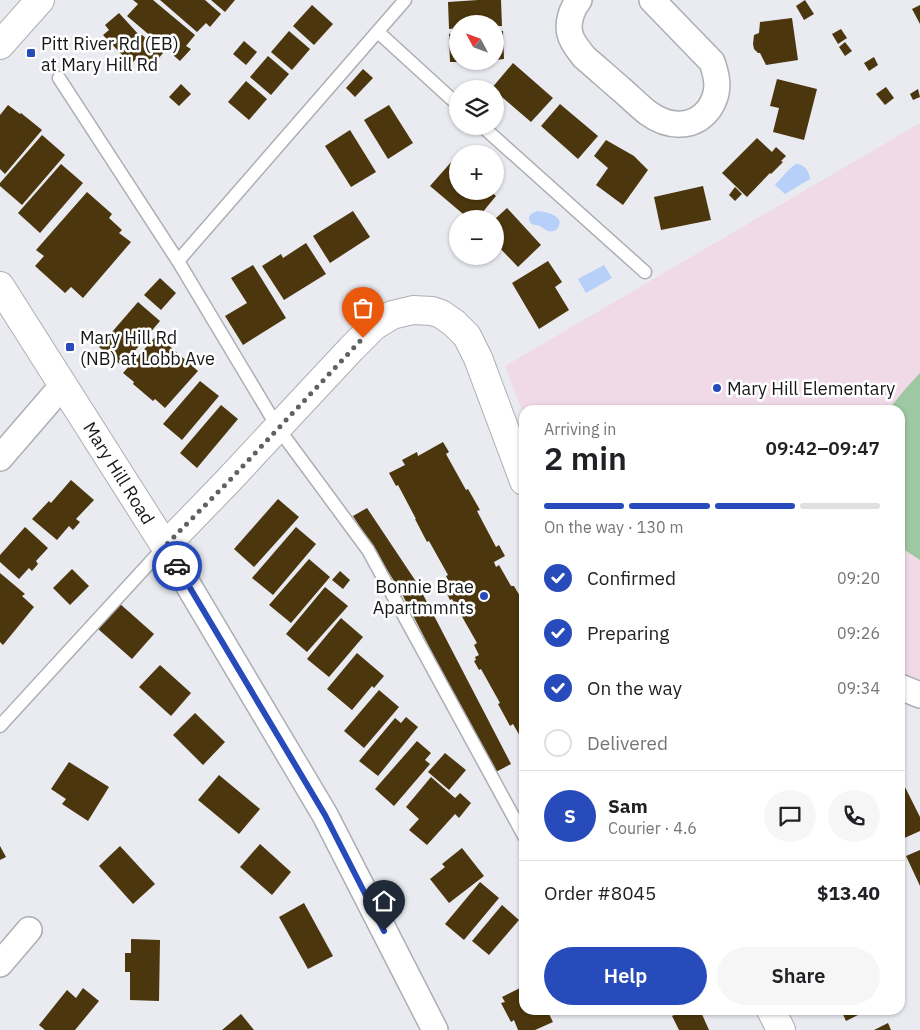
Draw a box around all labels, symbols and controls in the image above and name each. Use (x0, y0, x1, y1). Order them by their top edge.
north arrow (449, 15, 504, 70)
map controls (449, 15, 504, 265)
place label: Pitt River Rd (EB) at Mary Hill Rd (41, 32, 179, 76)
marker: Pitt River Rd (EB) at Mary Hill Rd (25, 47, 37, 59)
button: layers (449, 80, 504, 135)
button: + (449, 145, 504, 200)
button: − (449, 210, 504, 265)
pin (342, 287, 384, 338)
icon: bag (349, 294, 377, 322)
place label: Mary Hill Rd (NB) at Lobb Ave (80, 326, 215, 370)
marker: Mary Hill Rd (NB) at Lobb Ave (64, 341, 76, 353)
place label: Mary Hill Elementary (727, 377, 895, 400)
marker: Mary Hill Elementary (711, 382, 723, 394)
street label: Mary Hill Road (78, 417, 160, 529)
text: Arriving in (544, 419, 616, 439)
text: 09:42–09:47 (766, 436, 880, 460)
text: 2 min (544, 437, 627, 479)
text: On the way · 130 m (544, 517, 683, 537)
courier (152, 541, 202, 591)
icon: car (163, 552, 191, 580)
icon: check (544, 564, 572, 592)
text: Confirmed (587, 566, 676, 590)
text: 09:20 (837, 568, 880, 588)
place label: Bonnie Brae Apartmmnts (373, 575, 474, 619)
marker: Bonnie Brae Apartmmnts (478, 590, 490, 602)
icon: check (544, 619, 572, 647)
text: Preparing (587, 621, 669, 645)
text: 09:26 (837, 623, 880, 643)
icon: check (544, 674, 572, 702)
text: On the way (587, 676, 682, 700)
text: 09:34 (837, 678, 880, 698)
text: Delivered (587, 731, 668, 755)
button: chat (764, 790, 816, 842)
button: phone (828, 790, 880, 842)
text: Sam (608, 794, 648, 818)
text: S (564, 804, 576, 828)
text: Courier · 4.6 (608, 818, 697, 838)
pin (363, 880, 405, 931)
text: Order #8045 (544, 881, 656, 905)
text: $13.40 (817, 881, 880, 905)
icon: home (370, 887, 398, 915)
button: Help (544, 947, 707, 1005)
button: Share (717, 947, 880, 1005)

